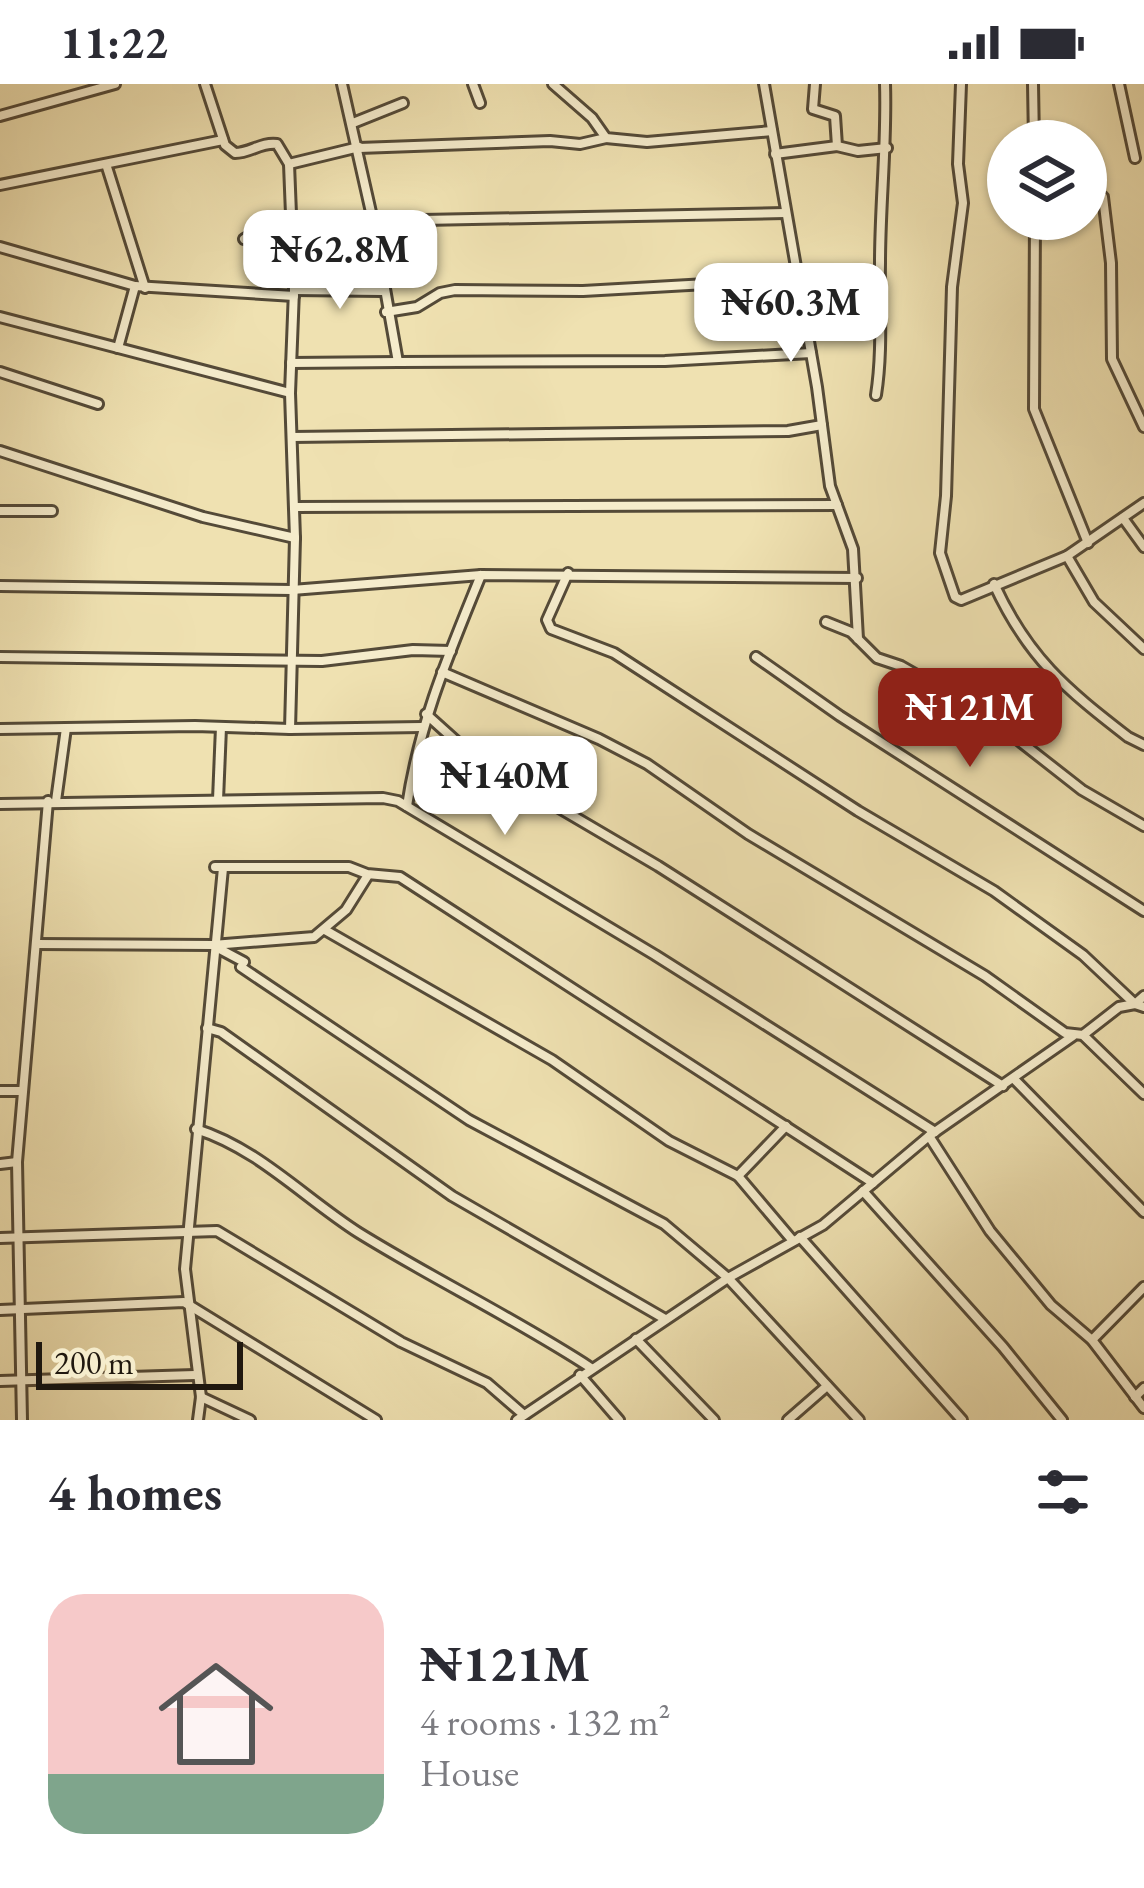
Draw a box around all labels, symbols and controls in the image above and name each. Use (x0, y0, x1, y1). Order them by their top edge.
text: 11:22 (60, 13, 168, 71)
map controls (987, 120, 1107, 240)
button: layers (987, 120, 1107, 240)
pin: ₦62.8M (242, 210, 438, 312)
text: ₦62.8M (270, 223, 410, 274)
pin: ₦60.3M (693, 263, 889, 365)
text: ₦60.3M (721, 276, 861, 327)
pin: ₦121M (886, 668, 1054, 770)
text: ₦121M (905, 681, 1035, 732)
pin: ₦140M (421, 736, 589, 838)
text: ₦140M (440, 749, 570, 800)
scale bar (36, 1336, 243, 1389)
text: 200 m (54, 1341, 134, 1384)
text: 4 homes (48, 1459, 222, 1525)
icon: filters (1030, 1459, 1096, 1525)
text: ₦121M (420, 1630, 590, 1696)
icon: home (144, 1642, 288, 1786)
text: 4 rooms · 132 m² (420, 1696, 671, 1747)
text: House (420, 1747, 519, 1798)

